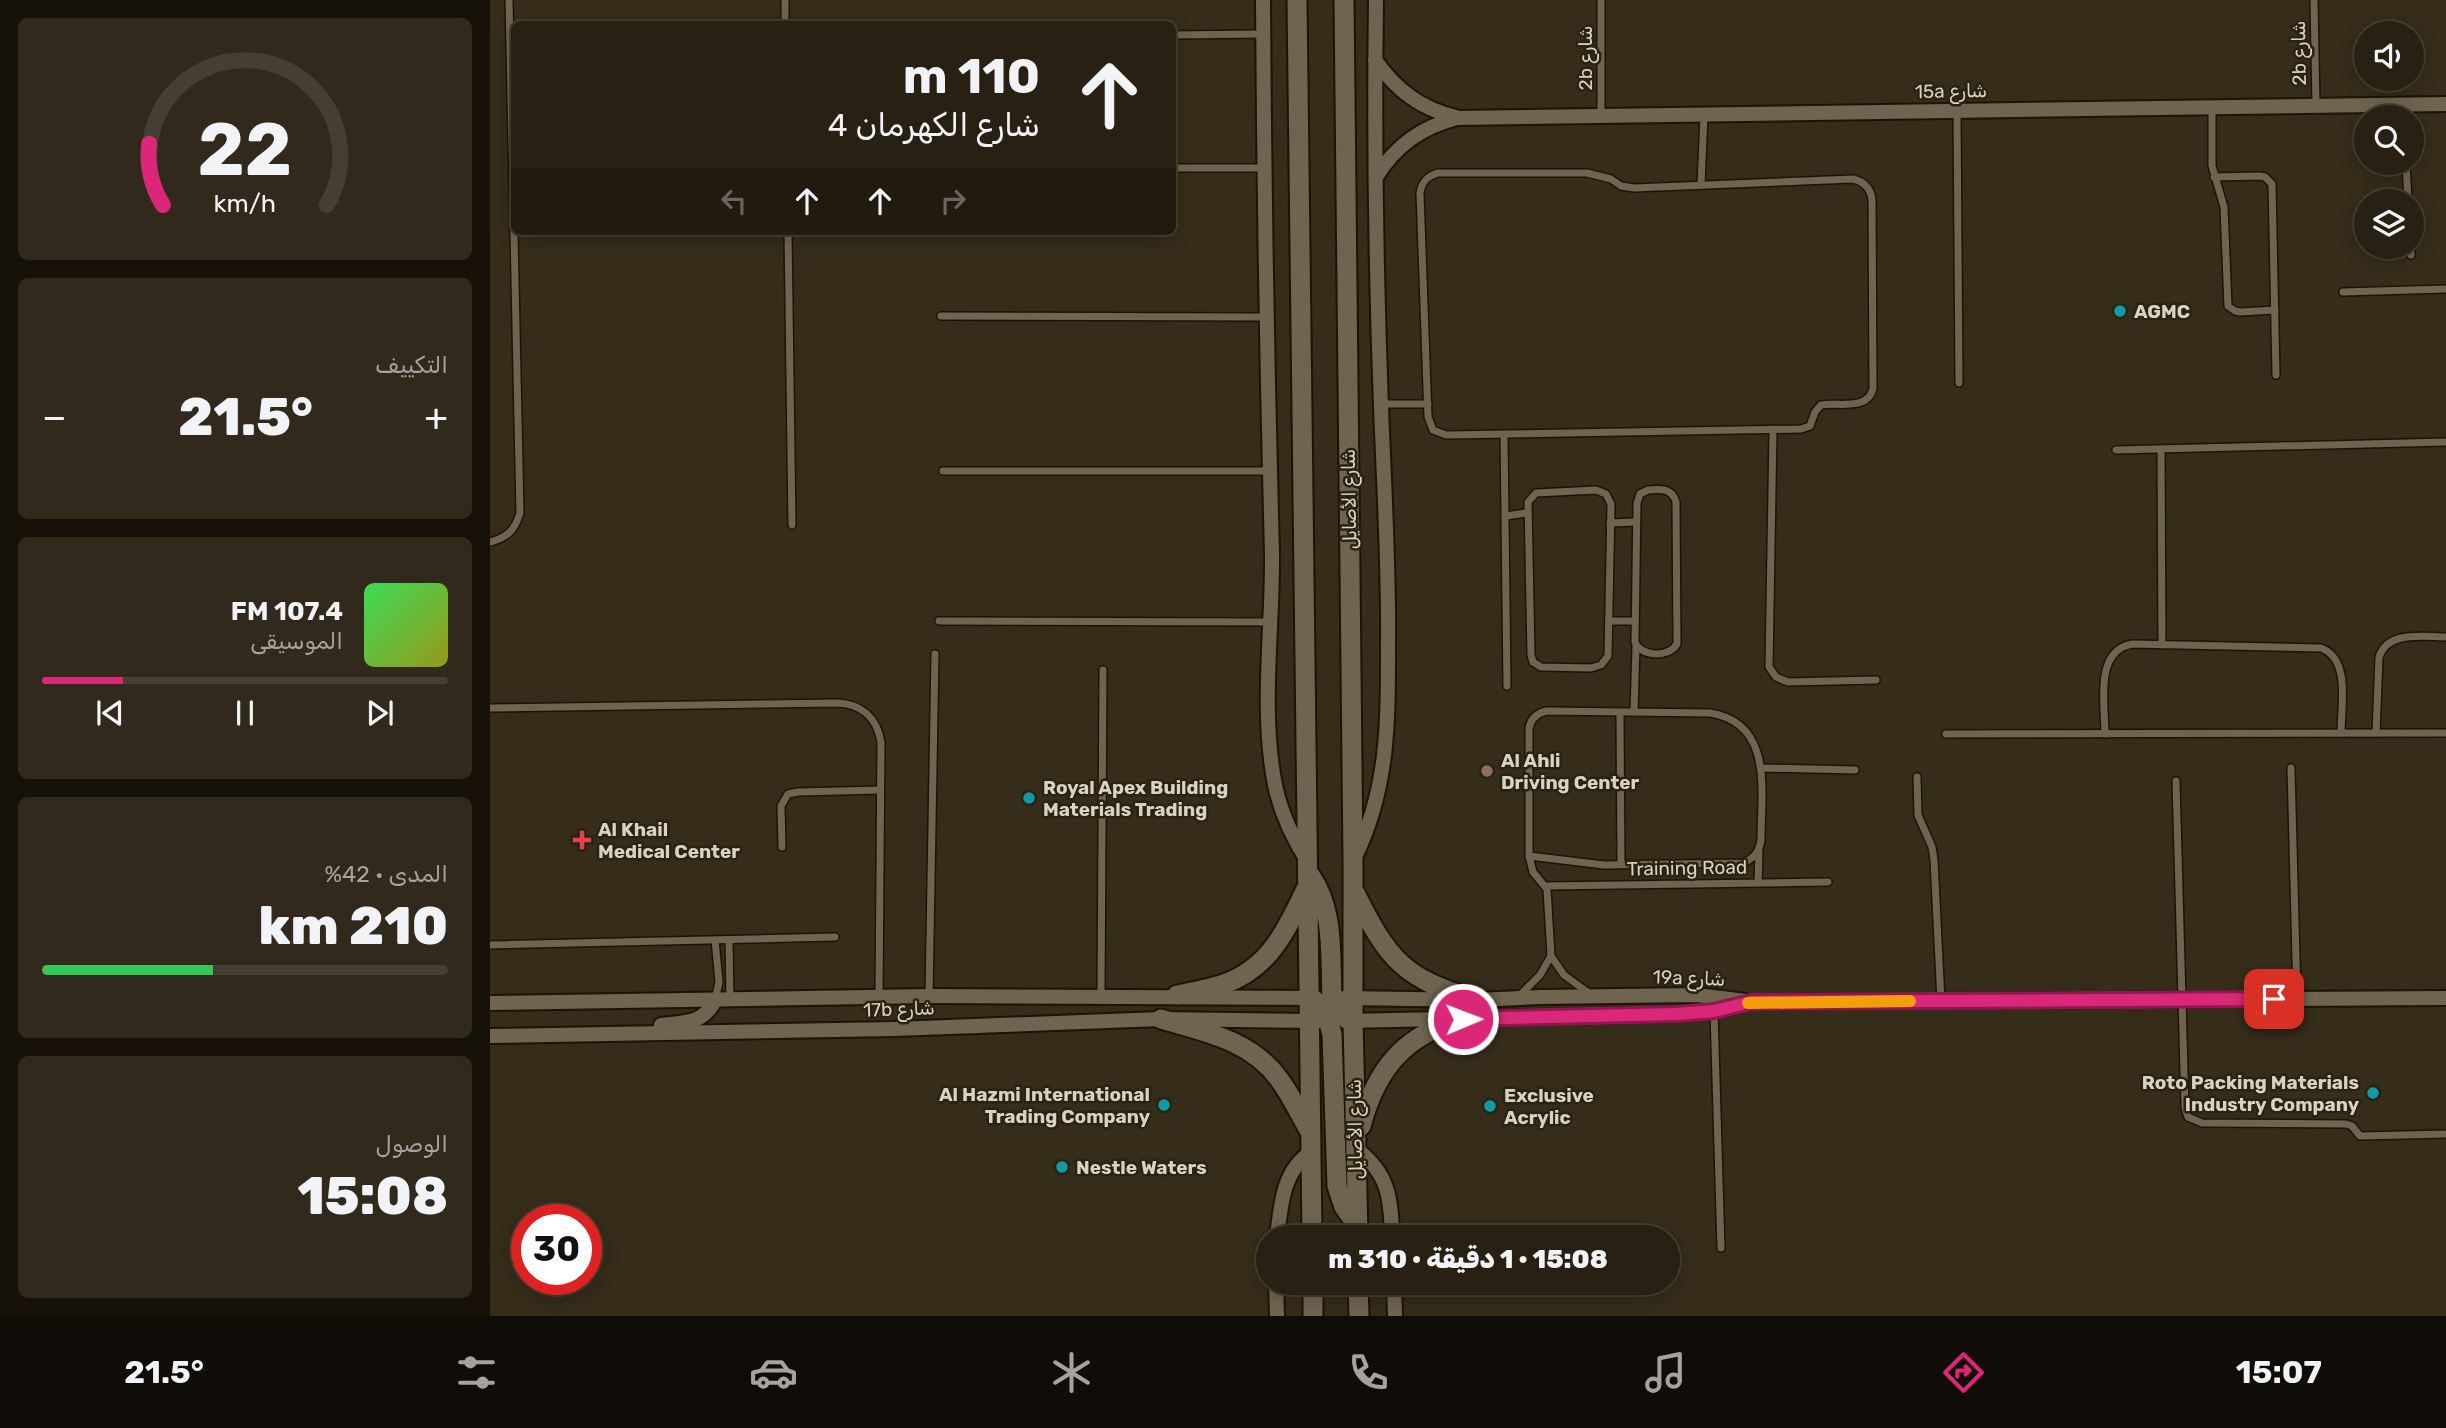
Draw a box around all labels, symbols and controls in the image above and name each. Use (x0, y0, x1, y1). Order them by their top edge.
street label: 2b شارع (2287, 20, 2313, 86)
map controls (2354, 21, 2424, 259)
button: sound (2354, 21, 2424, 91)
street label: 2b شارع (1574, 26, 1599, 91)
text: 110 m (903, 47, 1040, 105)
icon: ahead (1064, 49, 1155, 140)
street label: 15a شارع (1915, 79, 1987, 105)
button: search (2354, 105, 2424, 175)
text: شارع الكهرمان 4 (828, 106, 1040, 144)
text: 22 (198, 107, 292, 193)
icon: left (715, 182, 753, 220)
icon: ahead (788, 182, 826, 220)
icon: ahead (861, 182, 899, 220)
icon: right (934, 182, 972, 220)
text: km/h (214, 189, 276, 218)
button: layers (2354, 189, 2424, 259)
place label: AGMC (2134, 300, 2190, 323)
marker: AGMC (2112, 303, 2128, 319)
text: التكييف (375, 351, 448, 379)
text: 21.5° (178, 386, 313, 448)
text: − (42, 394, 67, 440)
text: + (424, 394, 448, 440)
street label: شارع الأصايل (1337, 449, 1363, 549)
text: 107.4 FM (231, 596, 343, 627)
text: الموسيقى (250, 627, 343, 655)
icon: previous (91, 694, 129, 732)
icon: pause (226, 694, 264, 732)
icon: next (361, 694, 399, 732)
place label: Al Ahli Driving Center (1501, 749, 1640, 794)
marker: Al Ahli Driving Center (1479, 763, 1495, 779)
place label: Royal Apex Building Materials Trading (1043, 776, 1228, 821)
marker: Royal Apex Building Materials Trading (1021, 790, 1037, 806)
place label: Al Khail Medical Center (598, 818, 740, 863)
marker: Al Khail Medical Center (572, 830, 592, 850)
street label: Training Road (1627, 855, 1747, 881)
text: المدى · 42% (324, 860, 448, 888)
text: 210 km (258, 895, 448, 957)
street label: 19a شارع (1652, 965, 1726, 993)
pin (2244, 969, 2304, 1029)
icon: arrive (2255, 980, 2293, 1018)
position arrow (1426, 982, 1500, 1056)
street label: 17b شارع (863, 996, 935, 1024)
place label: Roto Packing Materials Industry Company (2142, 1071, 2360, 1116)
street label: شارع الأصايل (1343, 1079, 1369, 1179)
place label: Al Hazmi International Trading Company (939, 1083, 1151, 1128)
place label: Exclusive Acrylic (1504, 1084, 1594, 1129)
marker: Roto Packing Materials Industry Company (2365, 1085, 2381, 1101)
marker: Al Hazmi International Trading Company (1156, 1097, 1172, 1113)
marker: Exclusive Acrylic (1482, 1098, 1498, 1114)
text: الوصول (376, 1130, 448, 1158)
place label: Nestle Waters (1076, 1156, 1207, 1179)
marker: Nestle Waters (1054, 1159, 1070, 1175)
text: 15:08 (297, 1165, 448, 1227)
speed limit sign: 30 (511, 1204, 602, 1295)
text: 15:08 · 1 دقيقة · 310 m (1328, 1244, 1608, 1275)
icon: filters (452, 1348, 501, 1397)
icon: car (749, 1348, 798, 1397)
icon: climate (1047, 1348, 1096, 1397)
icon: phone (1344, 1348, 1393, 1397)
icon: music (1641, 1348, 1690, 1397)
icon: directions (1939, 1348, 1988, 1397)
text: 21.5° (124, 1353, 204, 1391)
text: 15:07 (2236, 1353, 2322, 1391)

